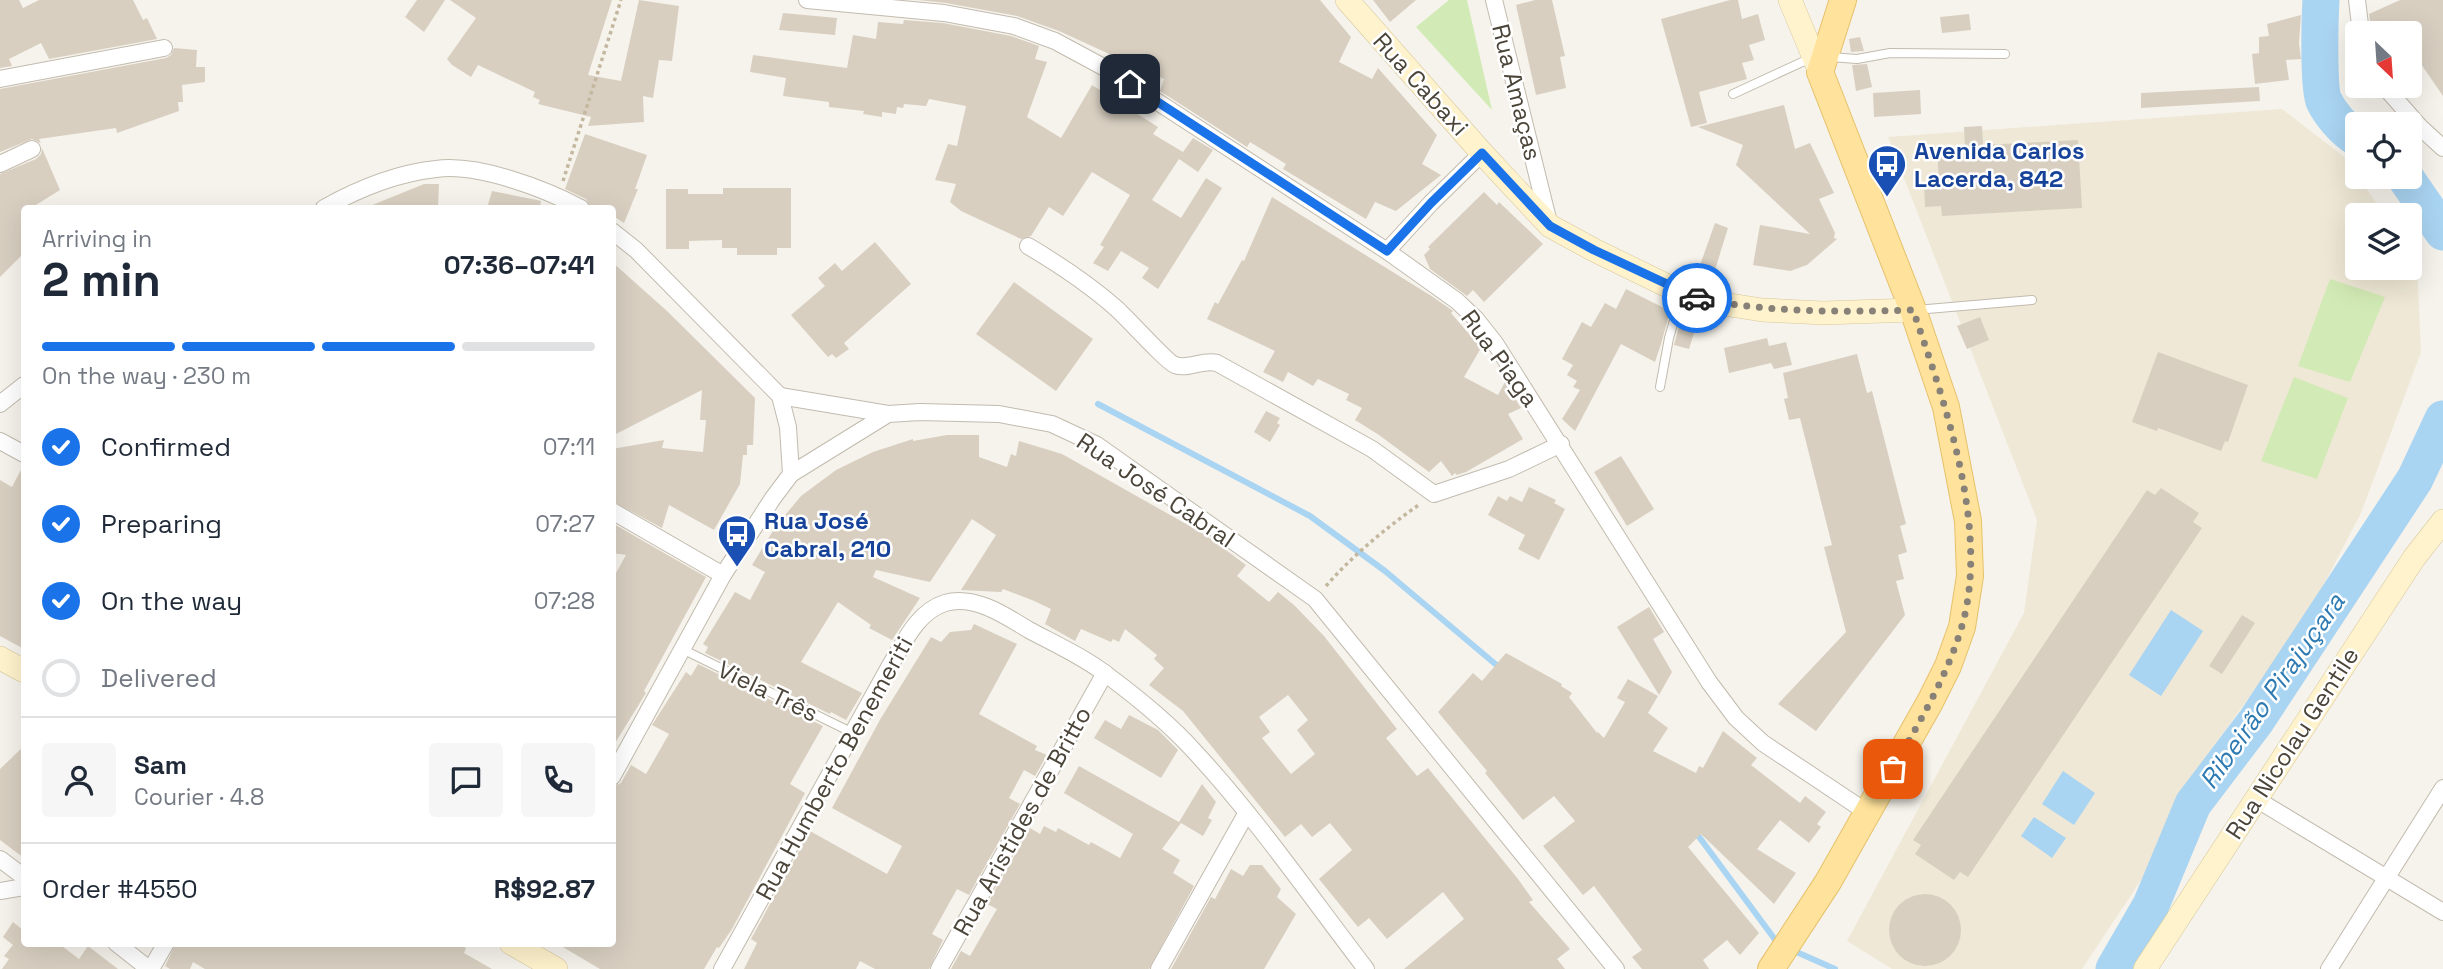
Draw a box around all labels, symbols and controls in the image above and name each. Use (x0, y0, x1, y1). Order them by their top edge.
street label: Rua Amaças (1485, 21, 1549, 163)
north arrow (2345, 21, 2422, 98)
map controls (2345, 21, 2422, 280)
street label: Rua Cabaxi (1367, 26, 1475, 142)
pin (1100, 54, 1160, 114)
icon: home (1111, 65, 1149, 103)
button: locate (2345, 112, 2422, 189)
place label: Avenida Carlos Lacerda, 842 (1914, 135, 2085, 194)
bus stop icon: Avenida Carlos Lacerda, 842 (1866, 143, 1908, 198)
button: layers (2345, 203, 2422, 280)
text: Arriving in (42, 224, 152, 254)
text: 07:36–07:41 (444, 248, 595, 282)
text: 2 min (42, 251, 161, 309)
courier (1662, 263, 1732, 333)
icon: car (1678, 279, 1716, 317)
street label: Rua Piaga (1454, 303, 1546, 413)
text: On the way · 230 m (42, 361, 251, 391)
street label: Rua José Cabral (1071, 426, 1241, 554)
icon: check (42, 428, 80, 466)
text: Confirmed (101, 430, 231, 464)
text: 07:11 (543, 432, 595, 462)
icon: check (42, 505, 80, 543)
place label: Rua José Cabral, 210 (764, 505, 891, 564)
text: Preparing (101, 507, 222, 541)
text: 07:27 (535, 509, 595, 539)
bus stop icon: Rua José Cabral, 210 (716, 513, 758, 568)
icon: check (42, 582, 80, 620)
text: On the way (101, 584, 242, 618)
text: 07:28 (534, 586, 595, 616)
water label: Ribeirão Pirajuçara (2192, 586, 2353, 796)
street label: Rua Humberto Benemeriti (748, 631, 920, 905)
street label: Rua Nicolau Gentile (2218, 641, 2366, 845)
street label: Viela Três (713, 653, 823, 729)
text: Delivered (101, 661, 217, 695)
street label: Rua Aristides de Britto (946, 701, 1098, 941)
pin (1863, 739, 1923, 799)
button: person (42, 743, 116, 817)
button: chat (429, 743, 503, 817)
button: phone (521, 743, 595, 817)
text: Sam (134, 748, 187, 782)
icon: bag (1874, 750, 1912, 788)
text: Courier · 4.8 (134, 782, 264, 812)
text: Order #4550 (42, 872, 198, 906)
text: R$92.87 (494, 872, 595, 906)

